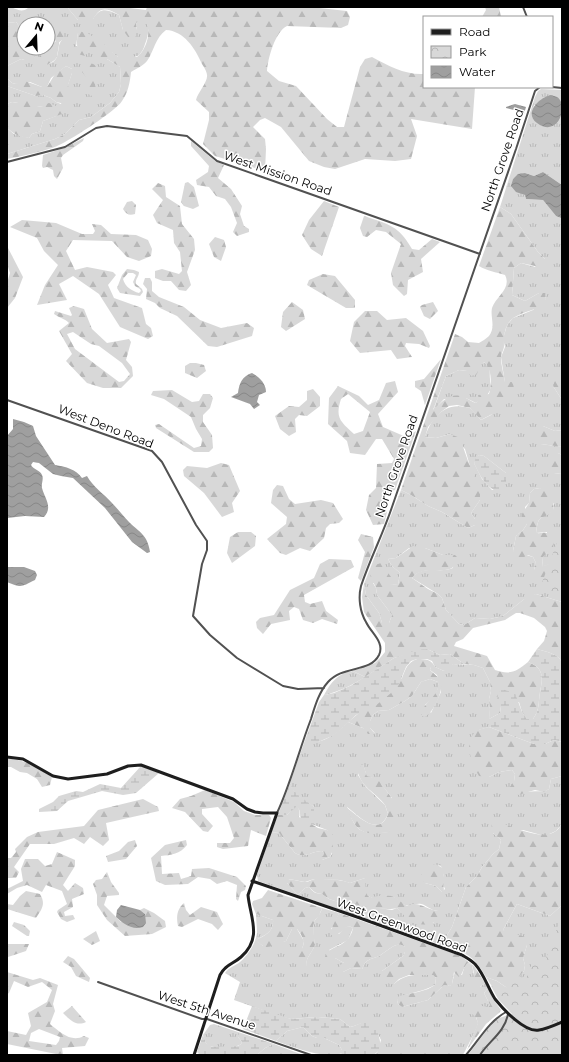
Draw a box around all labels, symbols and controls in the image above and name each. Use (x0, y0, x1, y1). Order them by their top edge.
north arrow (16, 16, 56, 56)
legend (423, 16, 553, 88)
text: N (33, 18, 46, 35)
text: Road (459, 24, 490, 39)
text: Park (459, 44, 487, 59)
text: Water (459, 64, 496, 79)
street label: North Grove Road (477, 107, 527, 213)
street label: West Mission Road (222, 147, 334, 199)
street label: West Deno Road (56, 401, 156, 451)
street label: North Grove Road (371, 413, 421, 519)
street label: West Greenwood Road (334, 894, 470, 956)
street label: West 5th Avenue (156, 987, 258, 1033)

